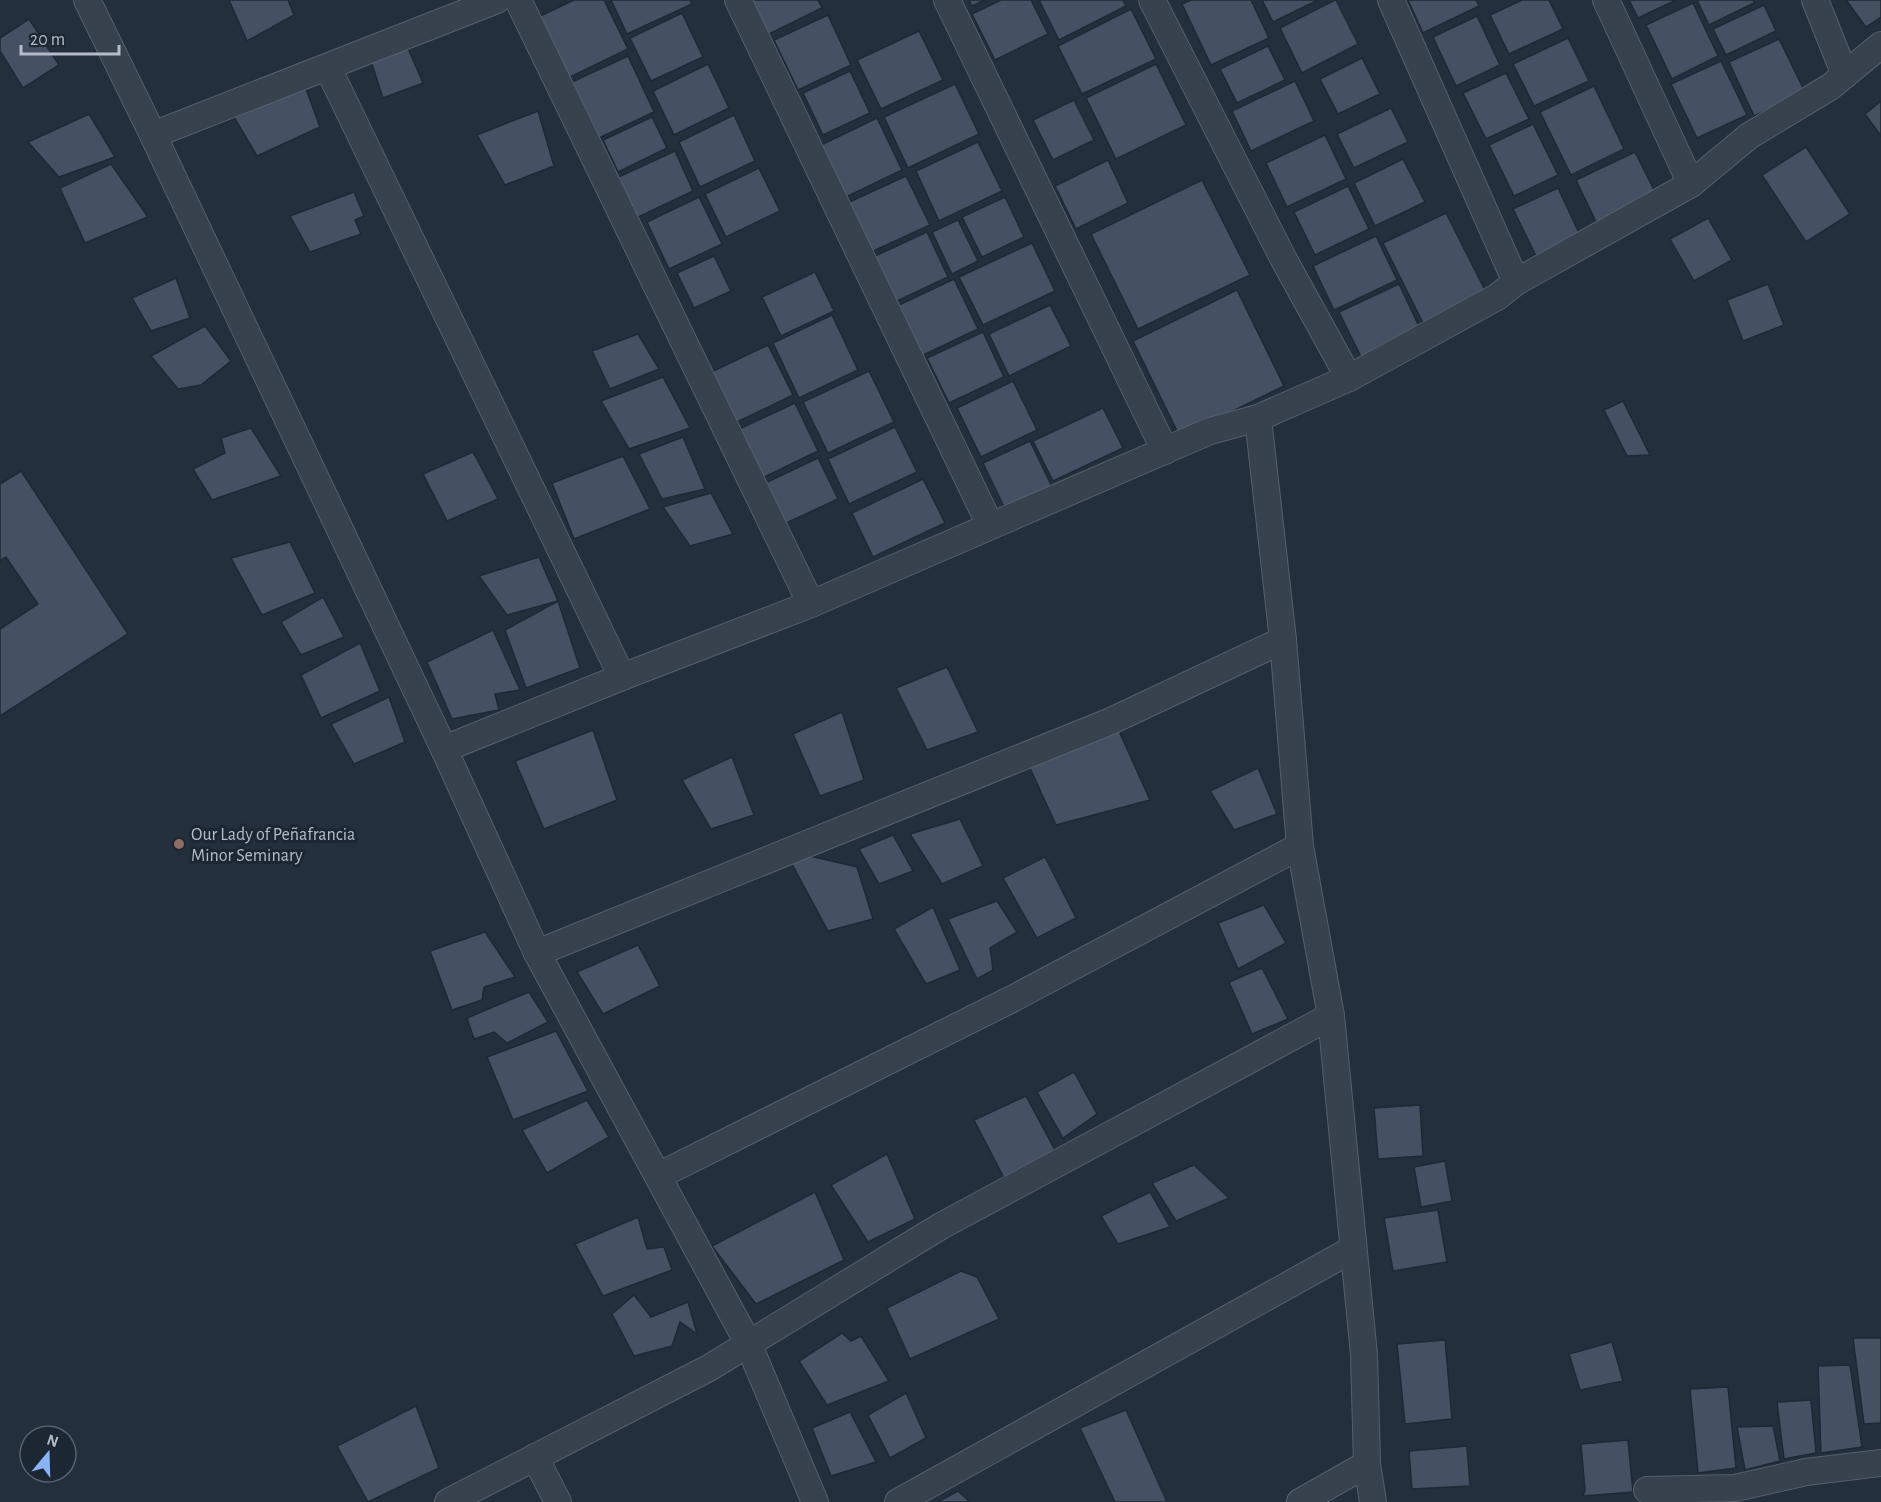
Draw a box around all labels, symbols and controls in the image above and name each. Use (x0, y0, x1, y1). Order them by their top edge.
scale bar (21, 18, 118, 56)
text: 20 m (30, 31, 65, 49)
place label: Our Lady of Peñafrancia Minor Seminary (191, 826, 355, 865)
marker: Our Lady of Peñafrancia Minor Seminary (172, 837, 186, 851)
north arrow (18, 1424, 78, 1484)
text: N (45, 1431, 60, 1450)

